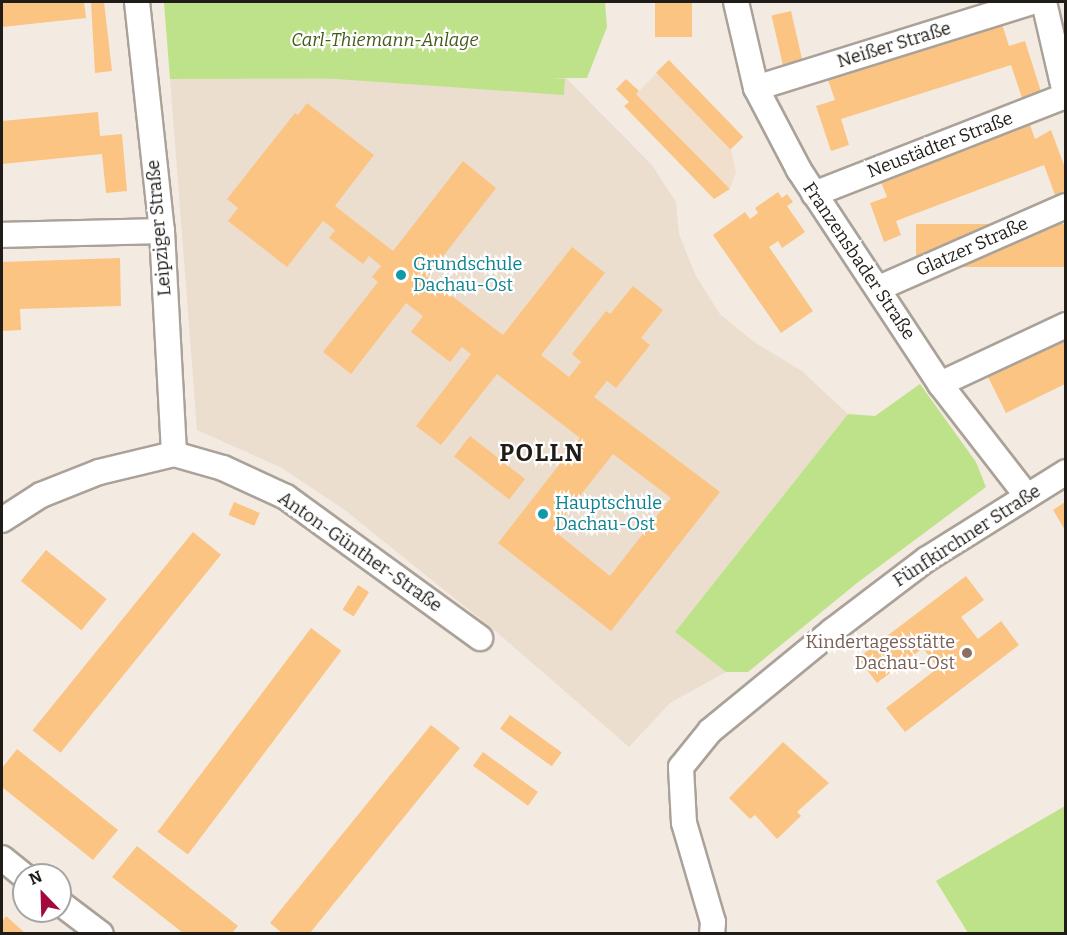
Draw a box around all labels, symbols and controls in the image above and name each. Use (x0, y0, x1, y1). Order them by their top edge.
street label: Neißer Straße (835, 17, 953, 73)
park label: Carl-Thiemann-Anlage (291, 29, 479, 51)
street label: Neustädter Straße (864, 107, 1016, 183)
street label: Leipziger Straße (142, 159, 176, 297)
street label: Franzensbader Straße (798, 178, 920, 344)
street label: Glatzer Straße (913, 213, 1031, 281)
place label: Grundschule Dachau-Ost (413, 254, 522, 296)
marker: Grundschule Dachau-Ost (394, 268, 408, 282)
district label: POLLN (500, 440, 584, 468)
street label: Fünfkirchner Straße (889, 480, 1045, 592)
street label: Anton-Günther-Straße (274, 487, 446, 617)
place label: Hauptschule Dachau-Ost (555, 493, 662, 536)
marker: Hauptschule Dachau-Ost (536, 507, 550, 521)
place label: Kindertagesstätte Dachau-Ost (805, 632, 955, 674)
marker: Kindertagesstätte Dachau-Ost (960, 646, 974, 660)
north arrow (12, 863, 72, 923)
text: N (26, 867, 45, 889)

